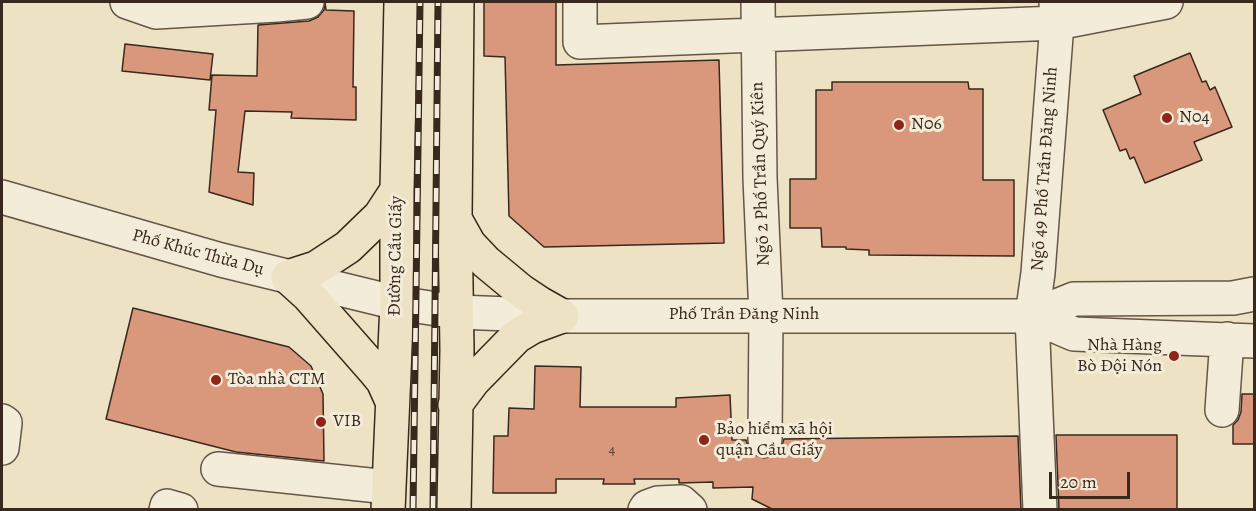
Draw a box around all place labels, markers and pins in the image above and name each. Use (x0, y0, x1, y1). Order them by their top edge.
place label: N04 (1179, 107, 1210, 129)
marker: N04 (1160, 111, 1174, 125)
place label: N06 (911, 114, 942, 136)
marker: N06 (892, 118, 906, 132)
place label: Nhà Hàng Bò Đội Nón (1077, 335, 1162, 378)
marker: Nhà Hàng Bò Đội Nón (1167, 349, 1181, 363)
place label: Tòa nhà CTM (228, 369, 325, 391)
marker: Tòa nhà CTM (209, 373, 223, 387)
place label: VIB (333, 411, 361, 433)
marker: VIB (314, 415, 328, 429)
place label: Bảo hiểm xã hội quận Cầu Giấy (716, 419, 833, 462)
marker: Bảo hiểm xã hội quận Cầu Giấy (697, 433, 711, 447)

